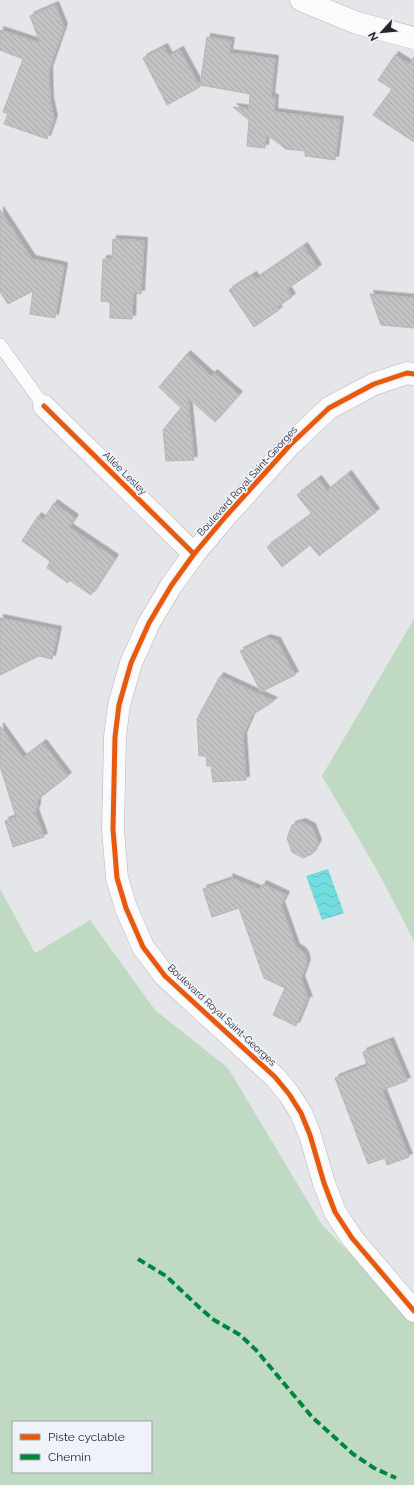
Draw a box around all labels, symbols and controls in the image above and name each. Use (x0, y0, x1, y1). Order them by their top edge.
north arrow (362, 12, 402, 52)
text: N (366, 30, 381, 43)
street label: Boulevard Royal Saint-Georges (195, 424, 299, 538)
street label: Allée Lesley (101, 449, 149, 497)
street label: Boulevard Royal Saint-Georges (166, 962, 278, 1068)
legend (12, 1421, 152, 1473)
text: Piste cyclable (48, 1430, 125, 1444)
text: Chemin (48, 1450, 91, 1464)

